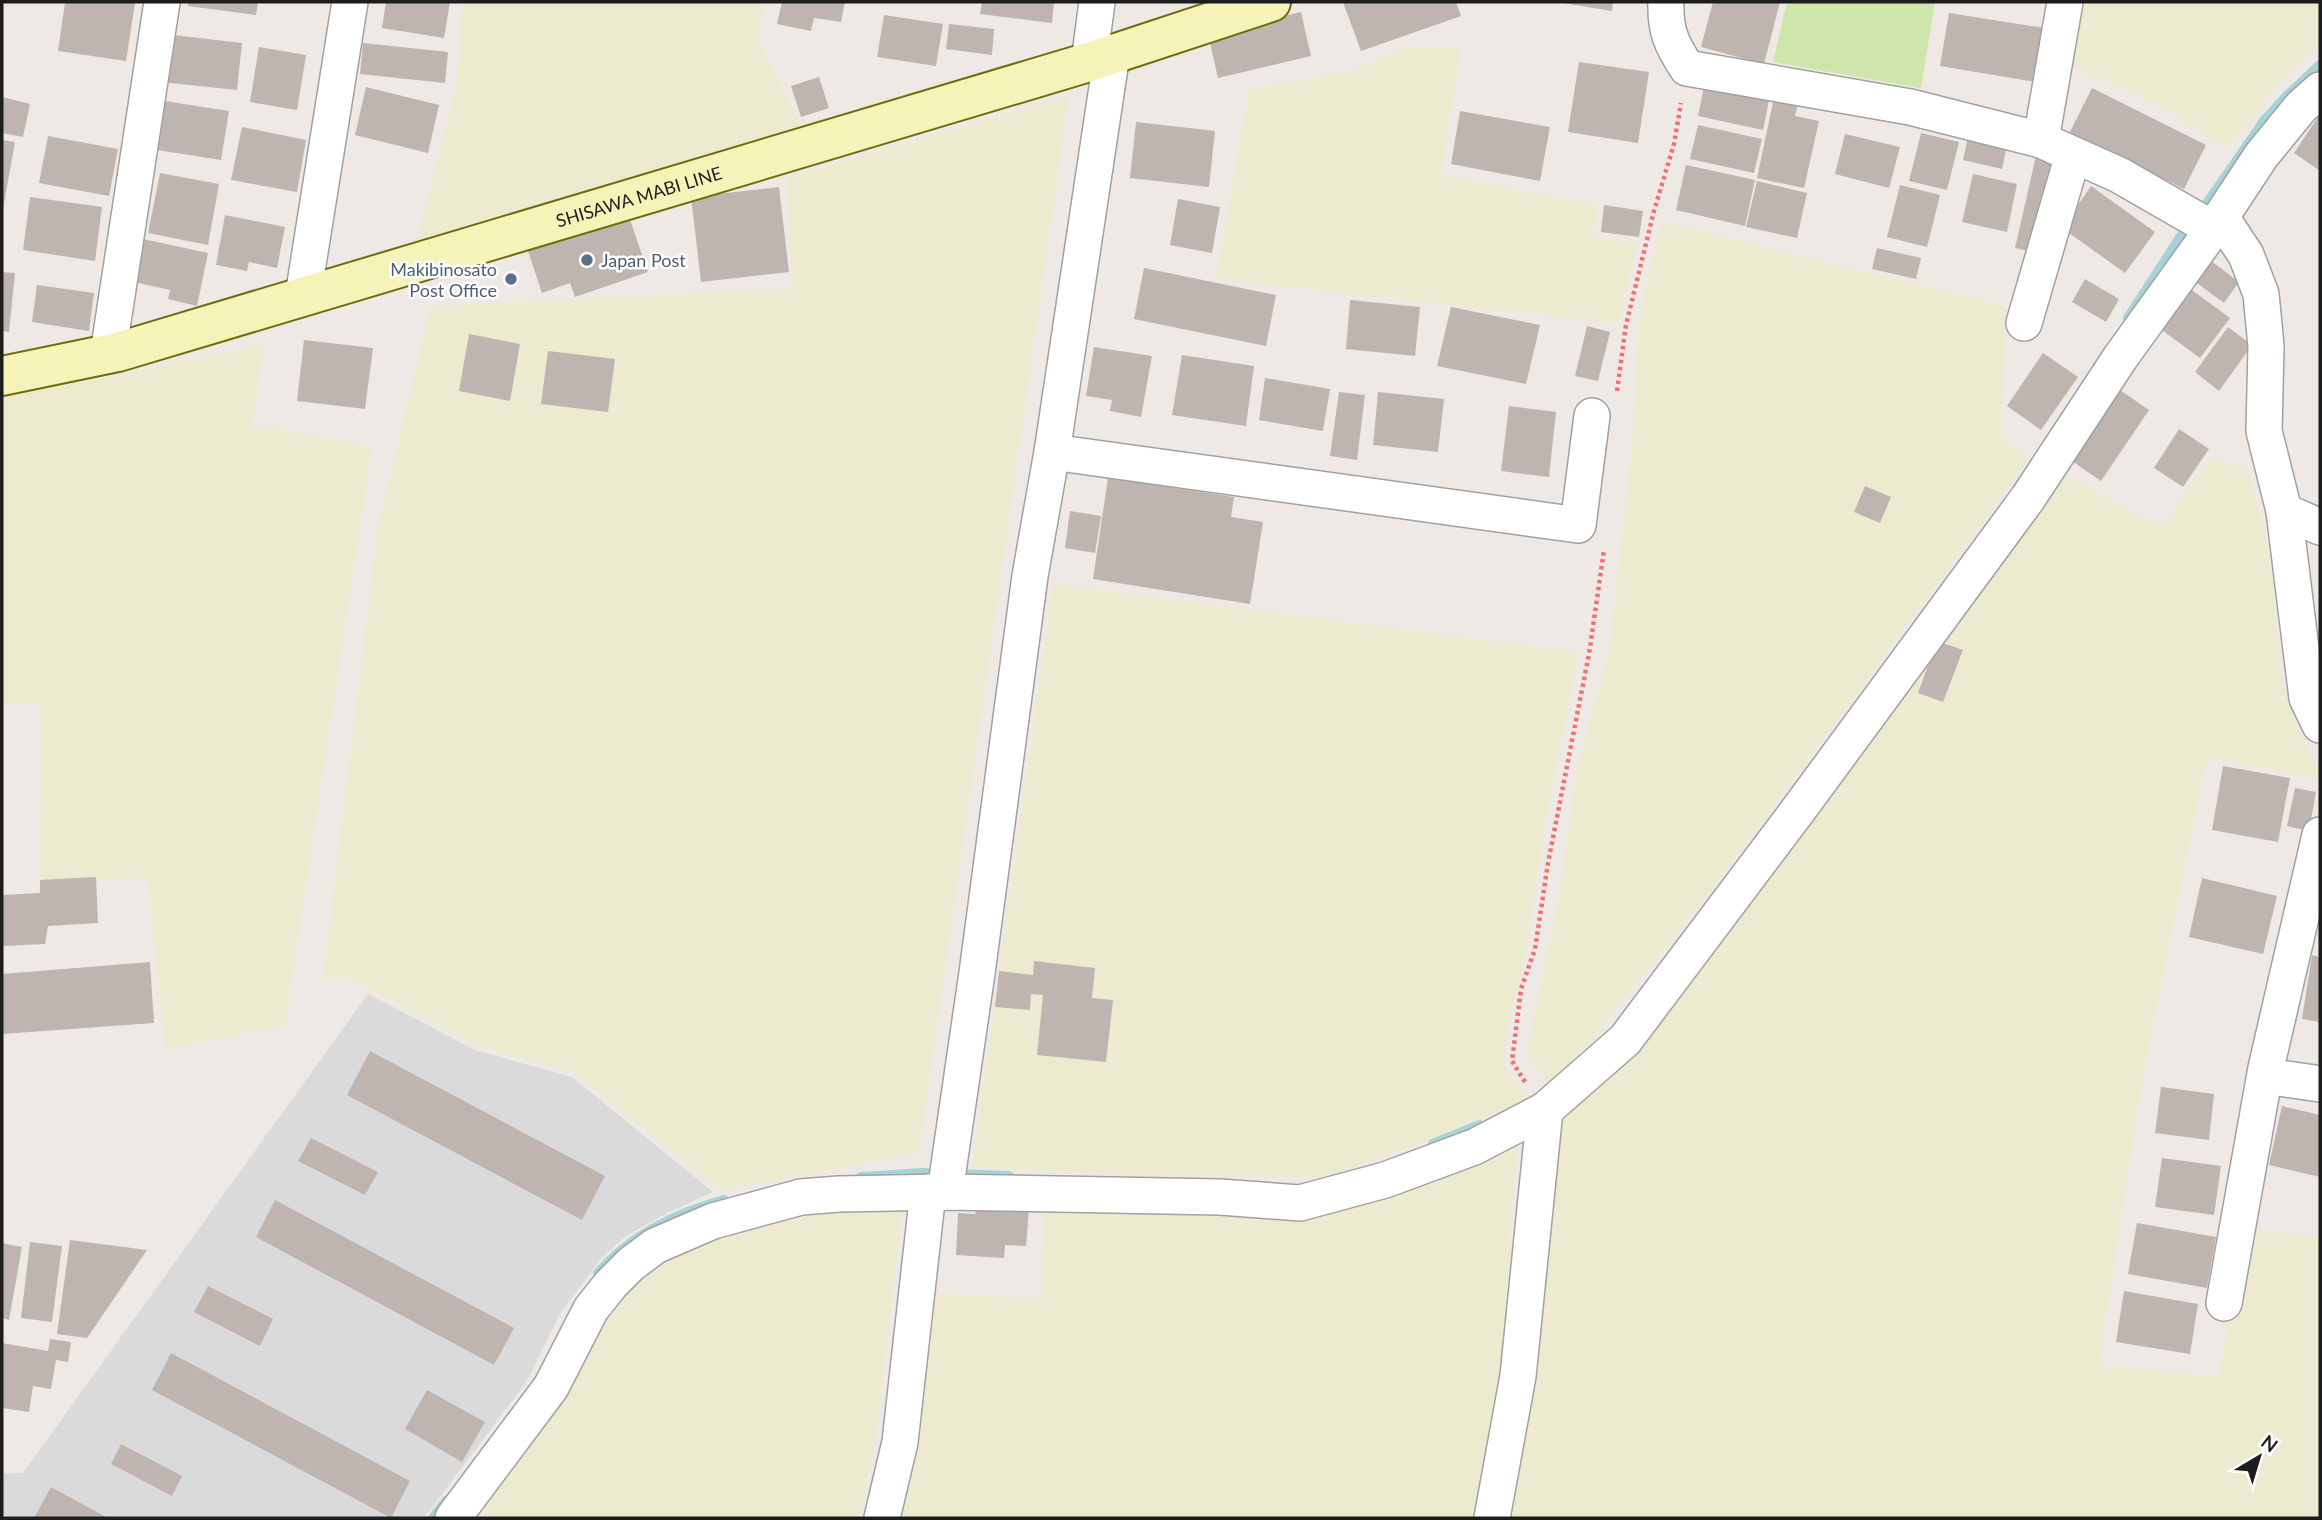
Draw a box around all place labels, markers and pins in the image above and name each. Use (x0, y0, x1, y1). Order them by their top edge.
place label: Japan Post (601, 249, 686, 271)
marker: Japan Post (579, 252, 595, 268)
place label: Makibinosato Post Office (390, 258, 497, 301)
marker: Makibinosato Post Office (503, 271, 519, 287)

